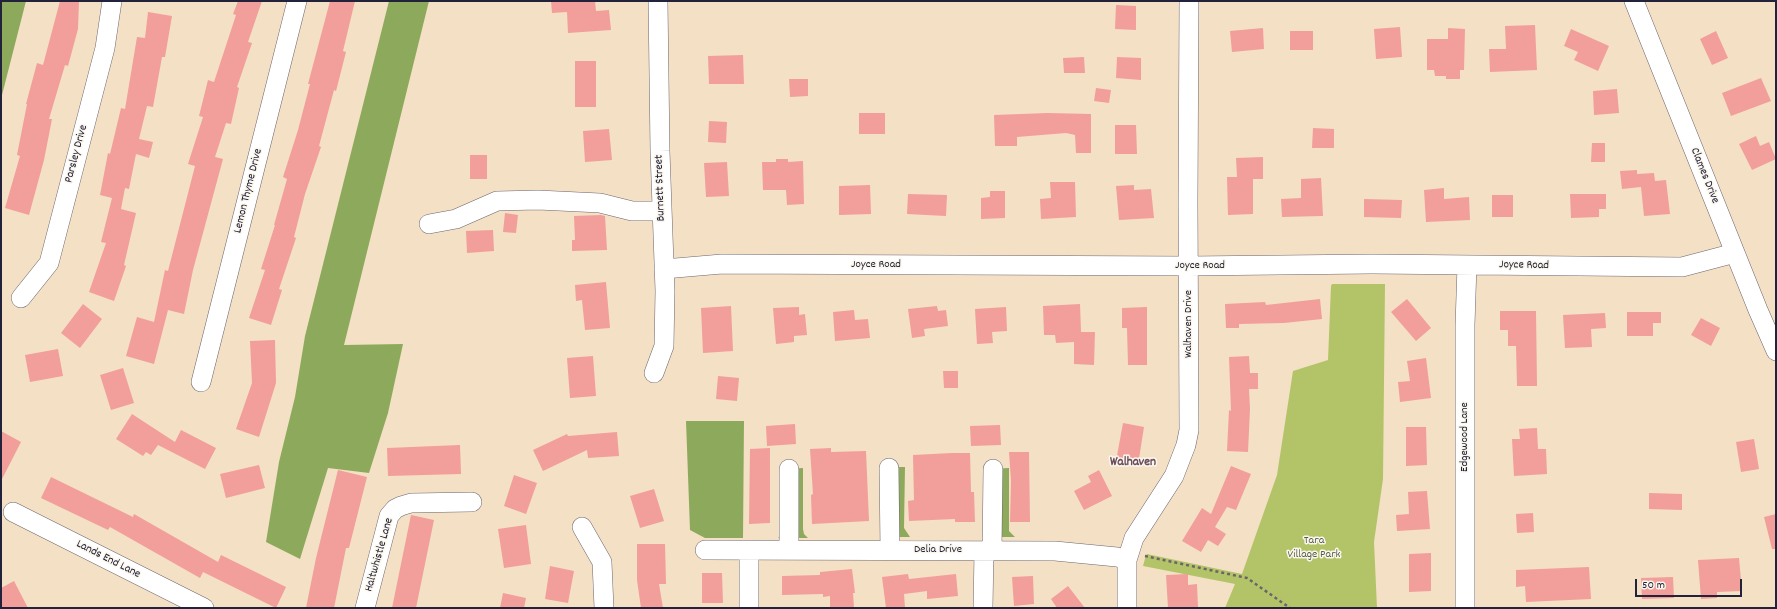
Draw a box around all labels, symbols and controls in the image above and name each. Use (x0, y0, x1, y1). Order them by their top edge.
street label: Parsley Drive (62, 123, 92, 185)
street label: Clames Drive (1686, 146, 1722, 206)
street label: Lemon Thyme Drive (232, 147, 266, 235)
street label: Burnett Street (653, 154, 669, 222)
street label: Joyce Road (851, 258, 901, 272)
street label: Joyce Road (1499, 258, 1549, 274)
street label: Joyce Road (1175, 259, 1225, 273)
street label: Walhaven Drive (1182, 290, 1196, 358)
street label: Edgewood Lane (1458, 402, 1472, 472)
district label: Walhaven (1110, 455, 1156, 471)
street label: Haltwhistle Lane (363, 516, 397, 594)
park label: Tara Village Park (1287, 534, 1341, 562)
street label: Lands End Lane (73, 538, 143, 582)
street label: Delia Drive (914, 543, 962, 557)
scale bar (1637, 571, 1744, 597)
text: 50 m (1642, 577, 1665, 594)

